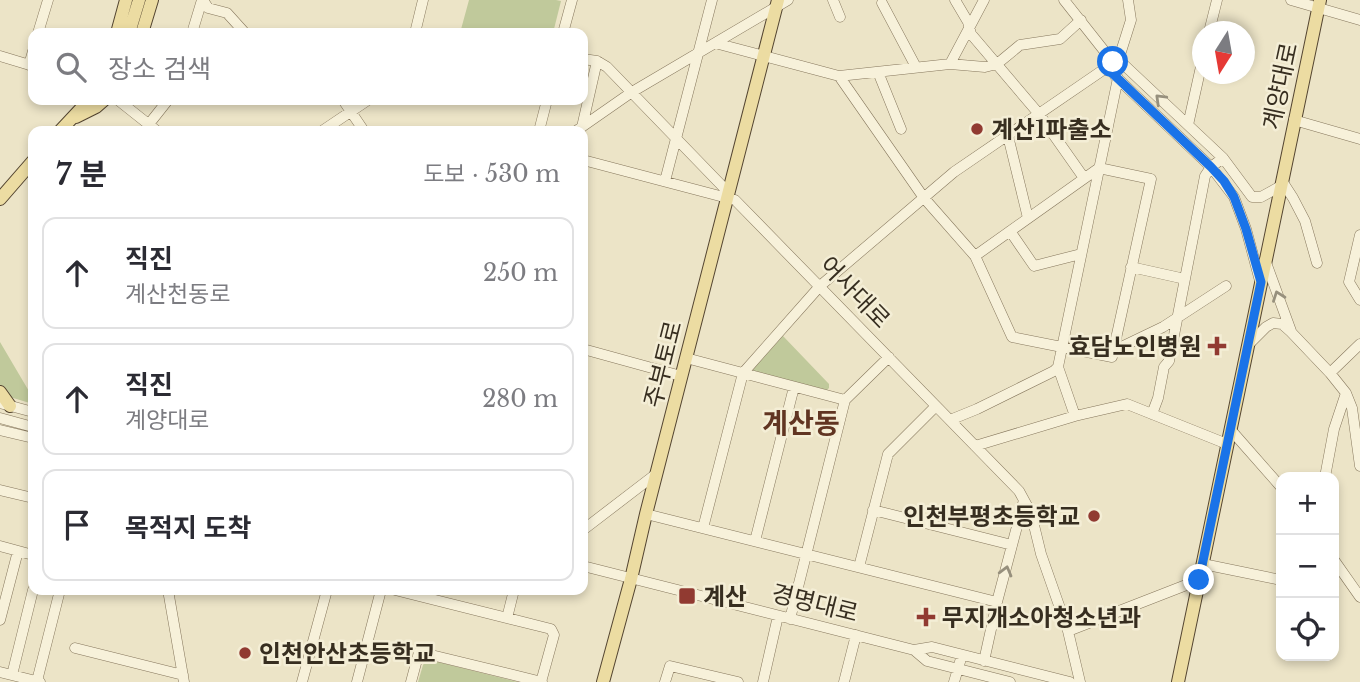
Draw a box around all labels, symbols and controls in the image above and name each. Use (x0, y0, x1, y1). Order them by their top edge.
north arrow (1192, 21, 1255, 84)
search box (28, 28, 588, 105)
street label: 계양대로 (1257, 40, 1303, 132)
route start (1097, 46, 1128, 77)
icon: search (52, 48, 90, 86)
text: 장소 검색 (108, 53, 211, 85)
one-way arrow (1155, 94, 1168, 107)
place label: 계산1파출소 (991, 115, 1112, 144)
marker: 계산1파출소 (969, 121, 985, 137)
text: 7 분 (56, 156, 107, 193)
text: 도보 · 530 m (423, 160, 560, 188)
text: 직진 (125, 243, 173, 275)
street label: 어사대로 (814, 250, 896, 334)
icon: ahead (58, 254, 96, 292)
text: 250 m (483, 259, 558, 287)
text: 계산천동로 (125, 280, 231, 308)
one-way arrow (1273, 290, 1287, 302)
street label: 주부토로 (638, 318, 688, 410)
place label: 효담노인병원 (1069, 332, 1201, 361)
marker: 효담노인병원 (1207, 336, 1227, 356)
text: 직진 (125, 369, 173, 401)
icon: ahead (58, 380, 96, 418)
text: 280 m (482, 385, 558, 413)
text: 계양대로 (125, 406, 210, 434)
district label: 계산동 (762, 406, 840, 441)
map controls (1276, 472, 1339, 661)
button: + (1276, 472, 1339, 535)
place label: 인천부평초등학교 (903, 502, 1080, 531)
icon: arrive (58, 506, 96, 544)
marker: 인천부평초등학교 (1086, 508, 1102, 524)
text: 목적지 도착 (125, 512, 252, 544)
button: − (1276, 535, 1339, 598)
route end (1183, 564, 1214, 595)
one-way arrow (998, 565, 1012, 577)
street label: 경명대로 (769, 578, 861, 628)
place label: 계산 (703, 582, 747, 611)
marker: 계산 (677, 586, 697, 606)
button: locate (1276, 598, 1339, 661)
place label: 무지개소아청소년과 (942, 603, 1141, 632)
marker: 무지개소아청소년과 (916, 607, 936, 627)
place label: 인천안산초등학교 (259, 639, 436, 668)
marker: 인천안산초등학교 (237, 645, 253, 661)

